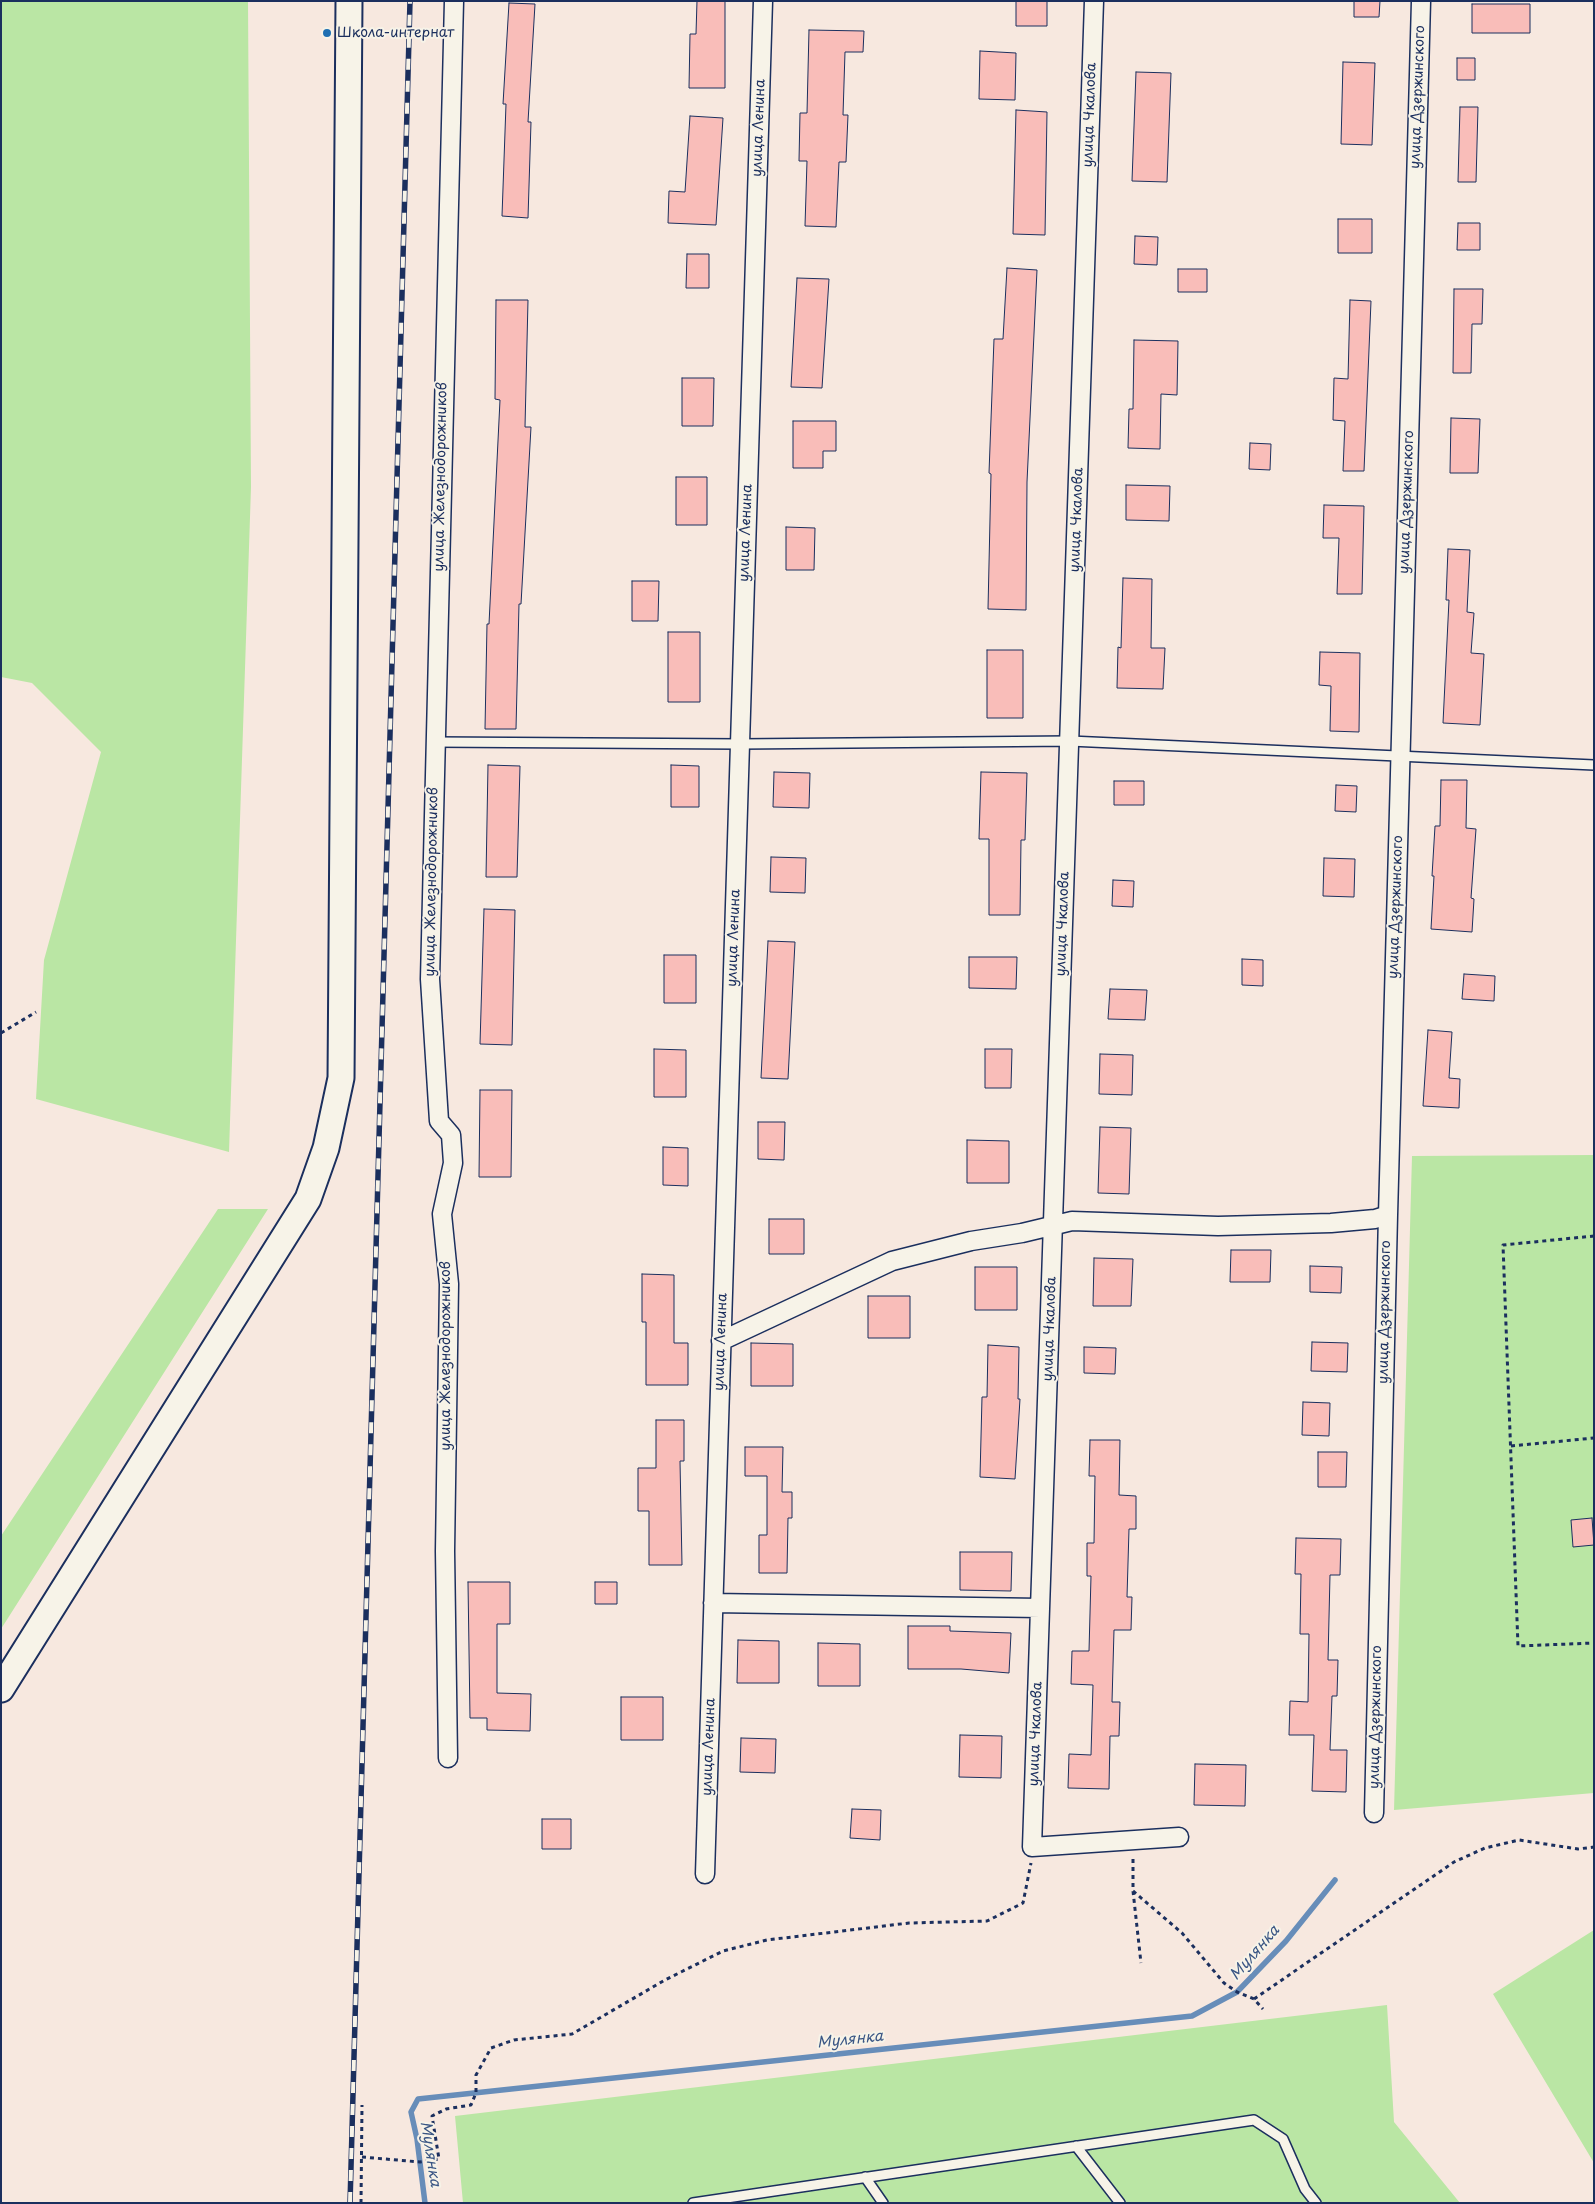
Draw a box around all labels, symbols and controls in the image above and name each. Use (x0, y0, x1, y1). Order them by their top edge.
place label: Школа-интернат (337, 25, 454, 41)
street label: улица Дзержинского (1407, 25, 1429, 169)
marker: Школа-интернат (321, 27, 333, 39)
street label: улица Чкалова (1080, 62, 1100, 168)
street label: улица Ленина (749, 79, 769, 177)
street label: улица Железнодорожников (431, 382, 451, 572)
street label: улица Дзержинского (1396, 430, 1418, 574)
street label: улица Чкалова (1067, 467, 1087, 573)
street label: улица Ленина (736, 484, 756, 582)
street label: улица Железнодорожников (422, 787, 442, 977)
street label: улица Дзержинского (1385, 835, 1407, 979)
street label: улица Чкалова (1053, 871, 1073, 977)
street label: улица Ленина (724, 889, 744, 987)
street label: улица Дзержинского (1375, 1240, 1395, 1384)
street label: улица Железнодорожников (438, 1261, 454, 1451)
street label: улица Чкалова (1040, 1276, 1060, 1382)
street label: улица Ленина (711, 1293, 731, 1391)
street label: улица Дзержинского (1366, 1645, 1386, 1789)
street label: улица Чкалова (1026, 1681, 1046, 1787)
street label: улица Ленина (699, 1698, 719, 1796)
water label: Мулянка (1226, 1922, 1284, 1984)
water label: Мулянка (816, 2028, 884, 2052)
water label: Мулянка (416, 2120, 444, 2188)

